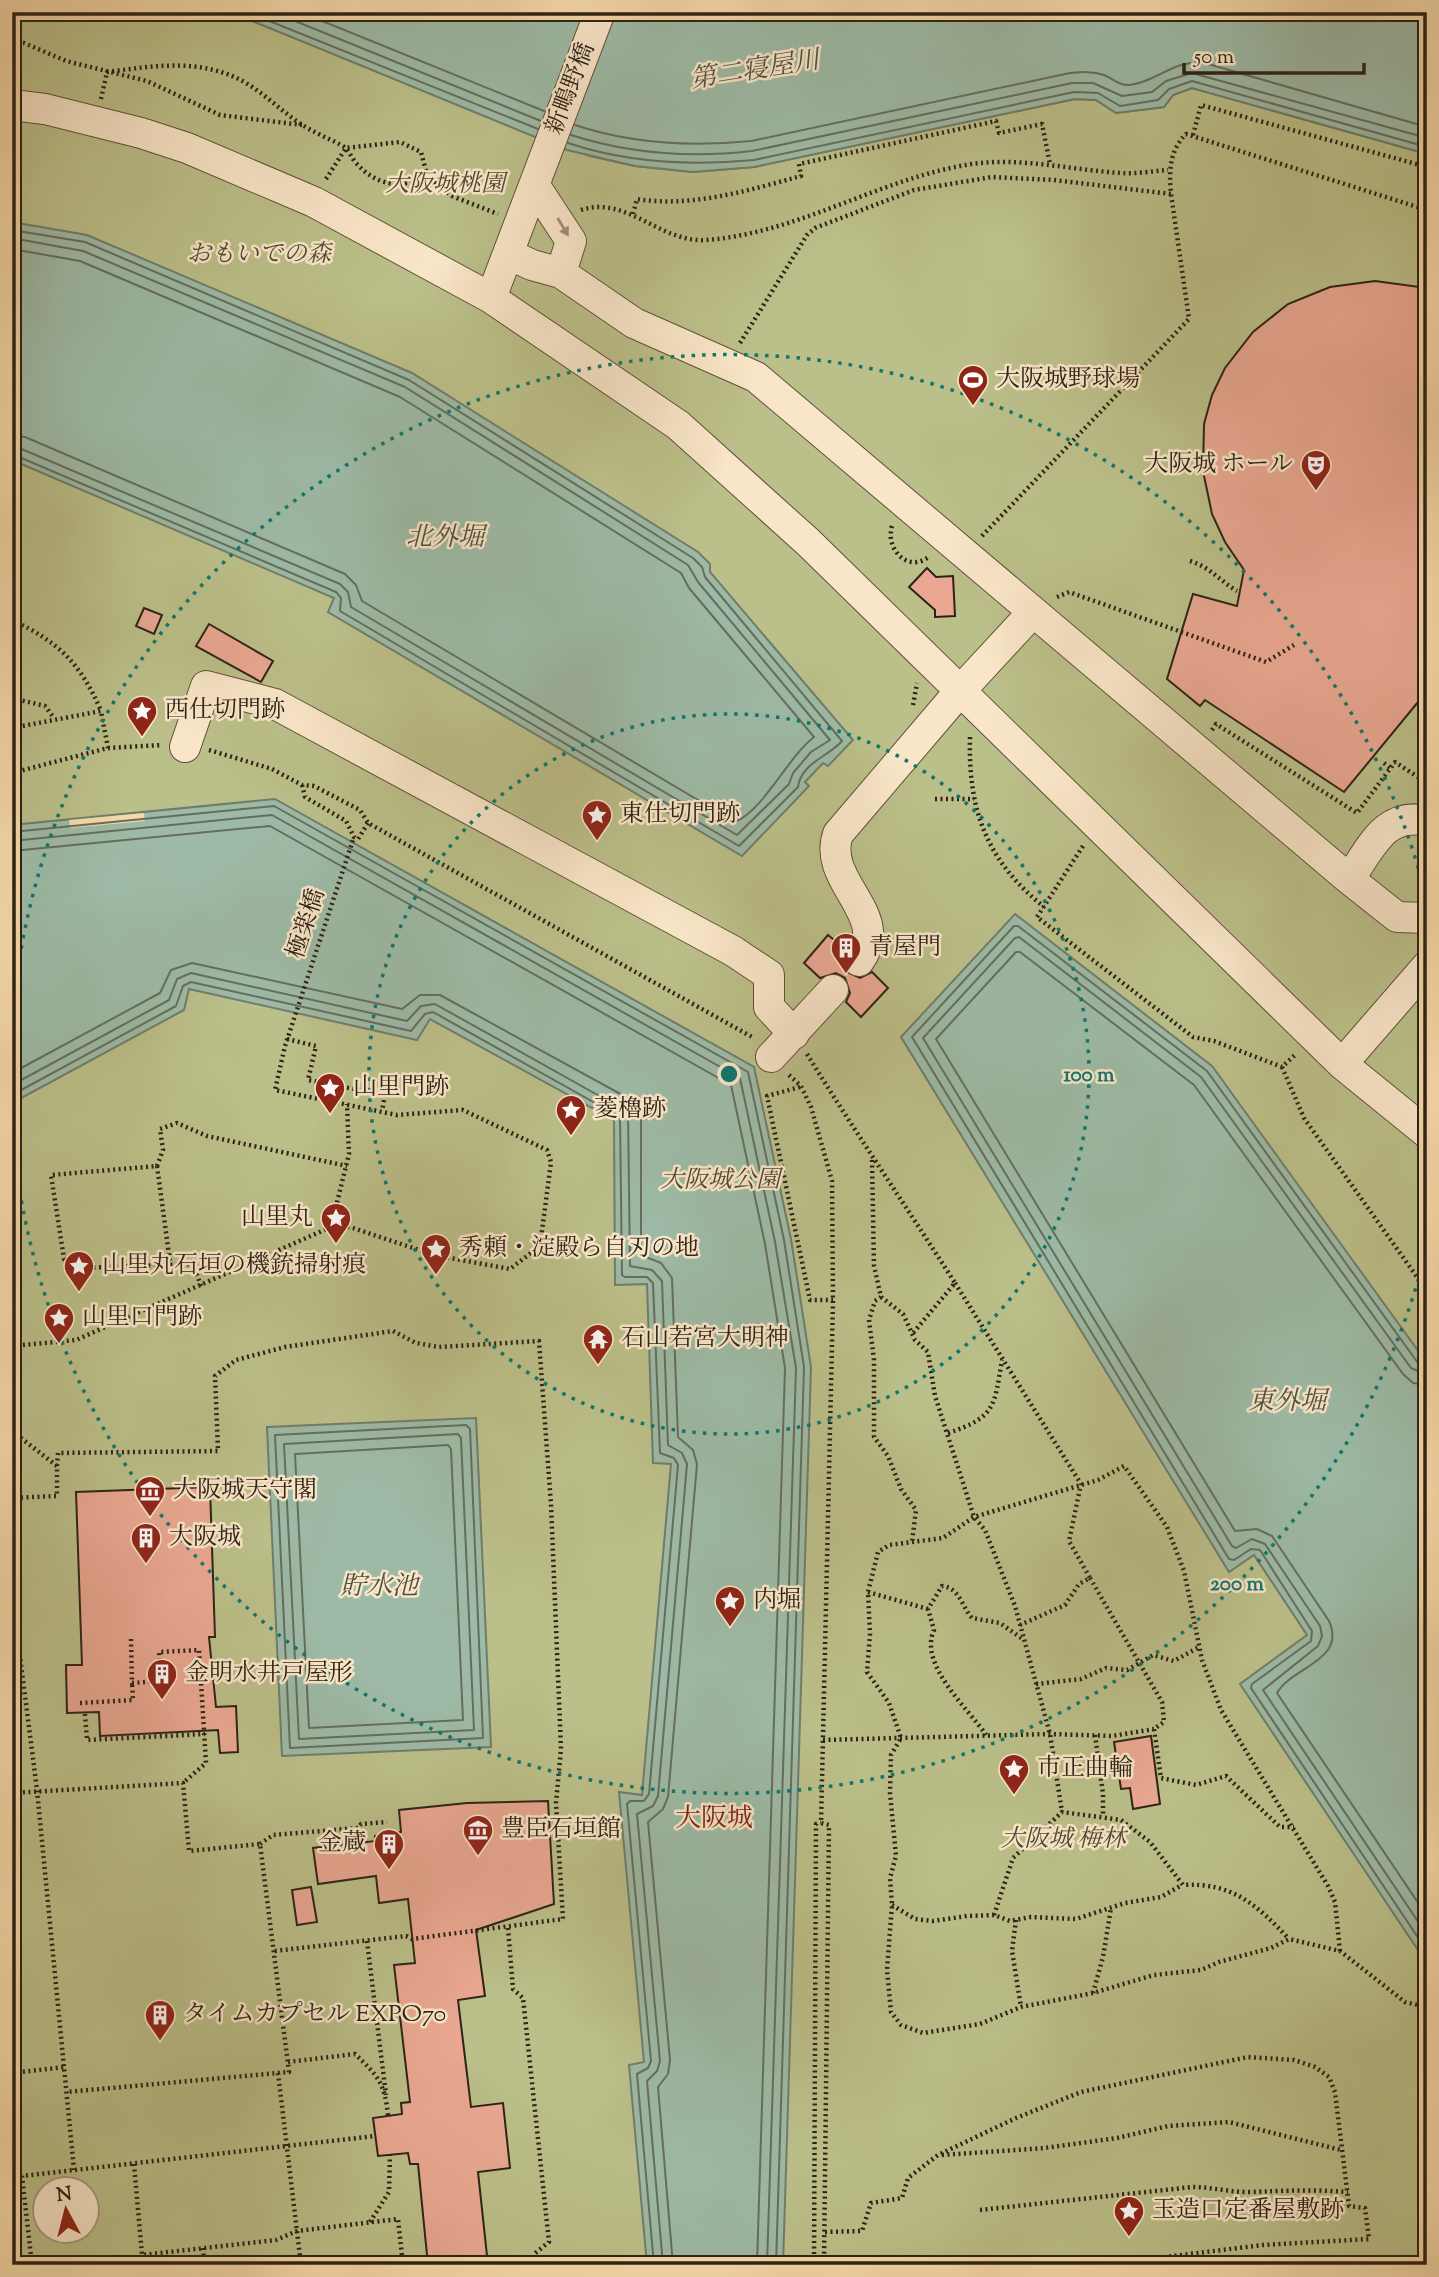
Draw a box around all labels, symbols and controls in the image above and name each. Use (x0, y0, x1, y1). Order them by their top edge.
scale bar (1184, 32, 1364, 76)
street label: 新鴫野橋 (538, 38, 604, 140)
water label: 第二寝屋川 (688, 42, 825, 99)
text: 50 m (1193, 43, 1234, 73)
park label: 大阪城桃園 (385, 168, 509, 202)
one-way arrow (557, 217, 569, 236)
park label: おもいでの森 (187, 238, 334, 272)
sports icon: 大阪城野球場 (956, 363, 990, 407)
place label: 大阪城野球場 (996, 363, 1140, 397)
place label: 大阪城 ホール (1144, 448, 1293, 482)
theatre icon: 大阪城 ホール (1299, 448, 1333, 492)
water label: 北外堀 (406, 520, 488, 557)
place icon: 西仕切門跡 (125, 694, 159, 738)
place label: 西仕切門跡 (165, 694, 285, 728)
place icon: 東仕切門跡 (580, 798, 614, 842)
place label: 東仕切門跡 (620, 798, 740, 832)
street label: 極楽橋 (280, 885, 334, 963)
building icon: 青屋門 (829, 931, 863, 975)
place label: 青屋門 (869, 931, 941, 965)
text: 100 m (1064, 1061, 1115, 1091)
centre of rings (717, 1062, 741, 1086)
place icon: 山里門跡 (313, 1071, 347, 1115)
place label: 山里門跡 (353, 1071, 449, 1105)
place icon: 菱櫓跡 (554, 1093, 588, 1137)
place label: 菱櫓跡 (594, 1093, 666, 1127)
park label: 大阪城公園 (660, 1164, 784, 1198)
place label: 山里丸 (241, 1201, 313, 1235)
place icon: 山里丸 (319, 1201, 353, 1245)
place icon: 秀頼・淀殿ら自刃の地 (419, 1232, 453, 1276)
place label: 秀頼・淀殿ら自刃の地 (459, 1232, 699, 1266)
place icon: 山里丸石垣の機銃掃射痕 (62, 1249, 96, 1293)
place label: 山里丸石垣の機銃掃射痕 (102, 1249, 366, 1283)
place icon: 山里口門跡 (42, 1301, 76, 1345)
place label: 山里口門跡 (82, 1301, 202, 1335)
temple icon: 石山若宮大明神 (581, 1322, 615, 1366)
place label: 石山若宮大明神 (621, 1322, 789, 1356)
water label: 東外堀 (1248, 1384, 1330, 1421)
museum icon: 大阪城天守閣 (133, 1474, 167, 1518)
place label: 大阪城天守閣 (173, 1474, 317, 1508)
building icon: 大阪城 (129, 1521, 163, 1565)
place label: 大阪城 (169, 1521, 241, 1555)
water label: 貯水池 (340, 1569, 421, 1606)
text: 200 m (1210, 1570, 1265, 1600)
place icon: 内堀 (713, 1584, 747, 1628)
place label: 内堀 (753, 1584, 801, 1618)
building icon: 金明水井戸屋形 (145, 1657, 179, 1701)
place label: 金明水井戸屋形 (185, 1657, 353, 1691)
place icon: 市正曲輪 (997, 1752, 1031, 1796)
place label: 市正曲輪 (1037, 1752, 1133, 1786)
district label: 大阪城 (675, 1801, 753, 1838)
museum icon: 豊臣石垣館 (461, 1813, 495, 1857)
place label: 豊臣石垣館 (501, 1813, 621, 1847)
park label: 大阪城 梅林 (1000, 1823, 1129, 1857)
place label: 金蔵 (318, 1827, 366, 1861)
building icon: 金蔵 (372, 1827, 406, 1871)
building icon: タイムカプセル EXPO70 (143, 1998, 177, 2042)
place label: タイムカプセル EXPO70 (183, 1998, 446, 2032)
north arrow (32, 2176, 102, 2246)
text: N (55, 2181, 73, 2210)
place icon: 玉造口定番屋敷跡 (1112, 2194, 1146, 2238)
place label: 玉造口定番屋敷跡 (1152, 2194, 1344, 2228)

